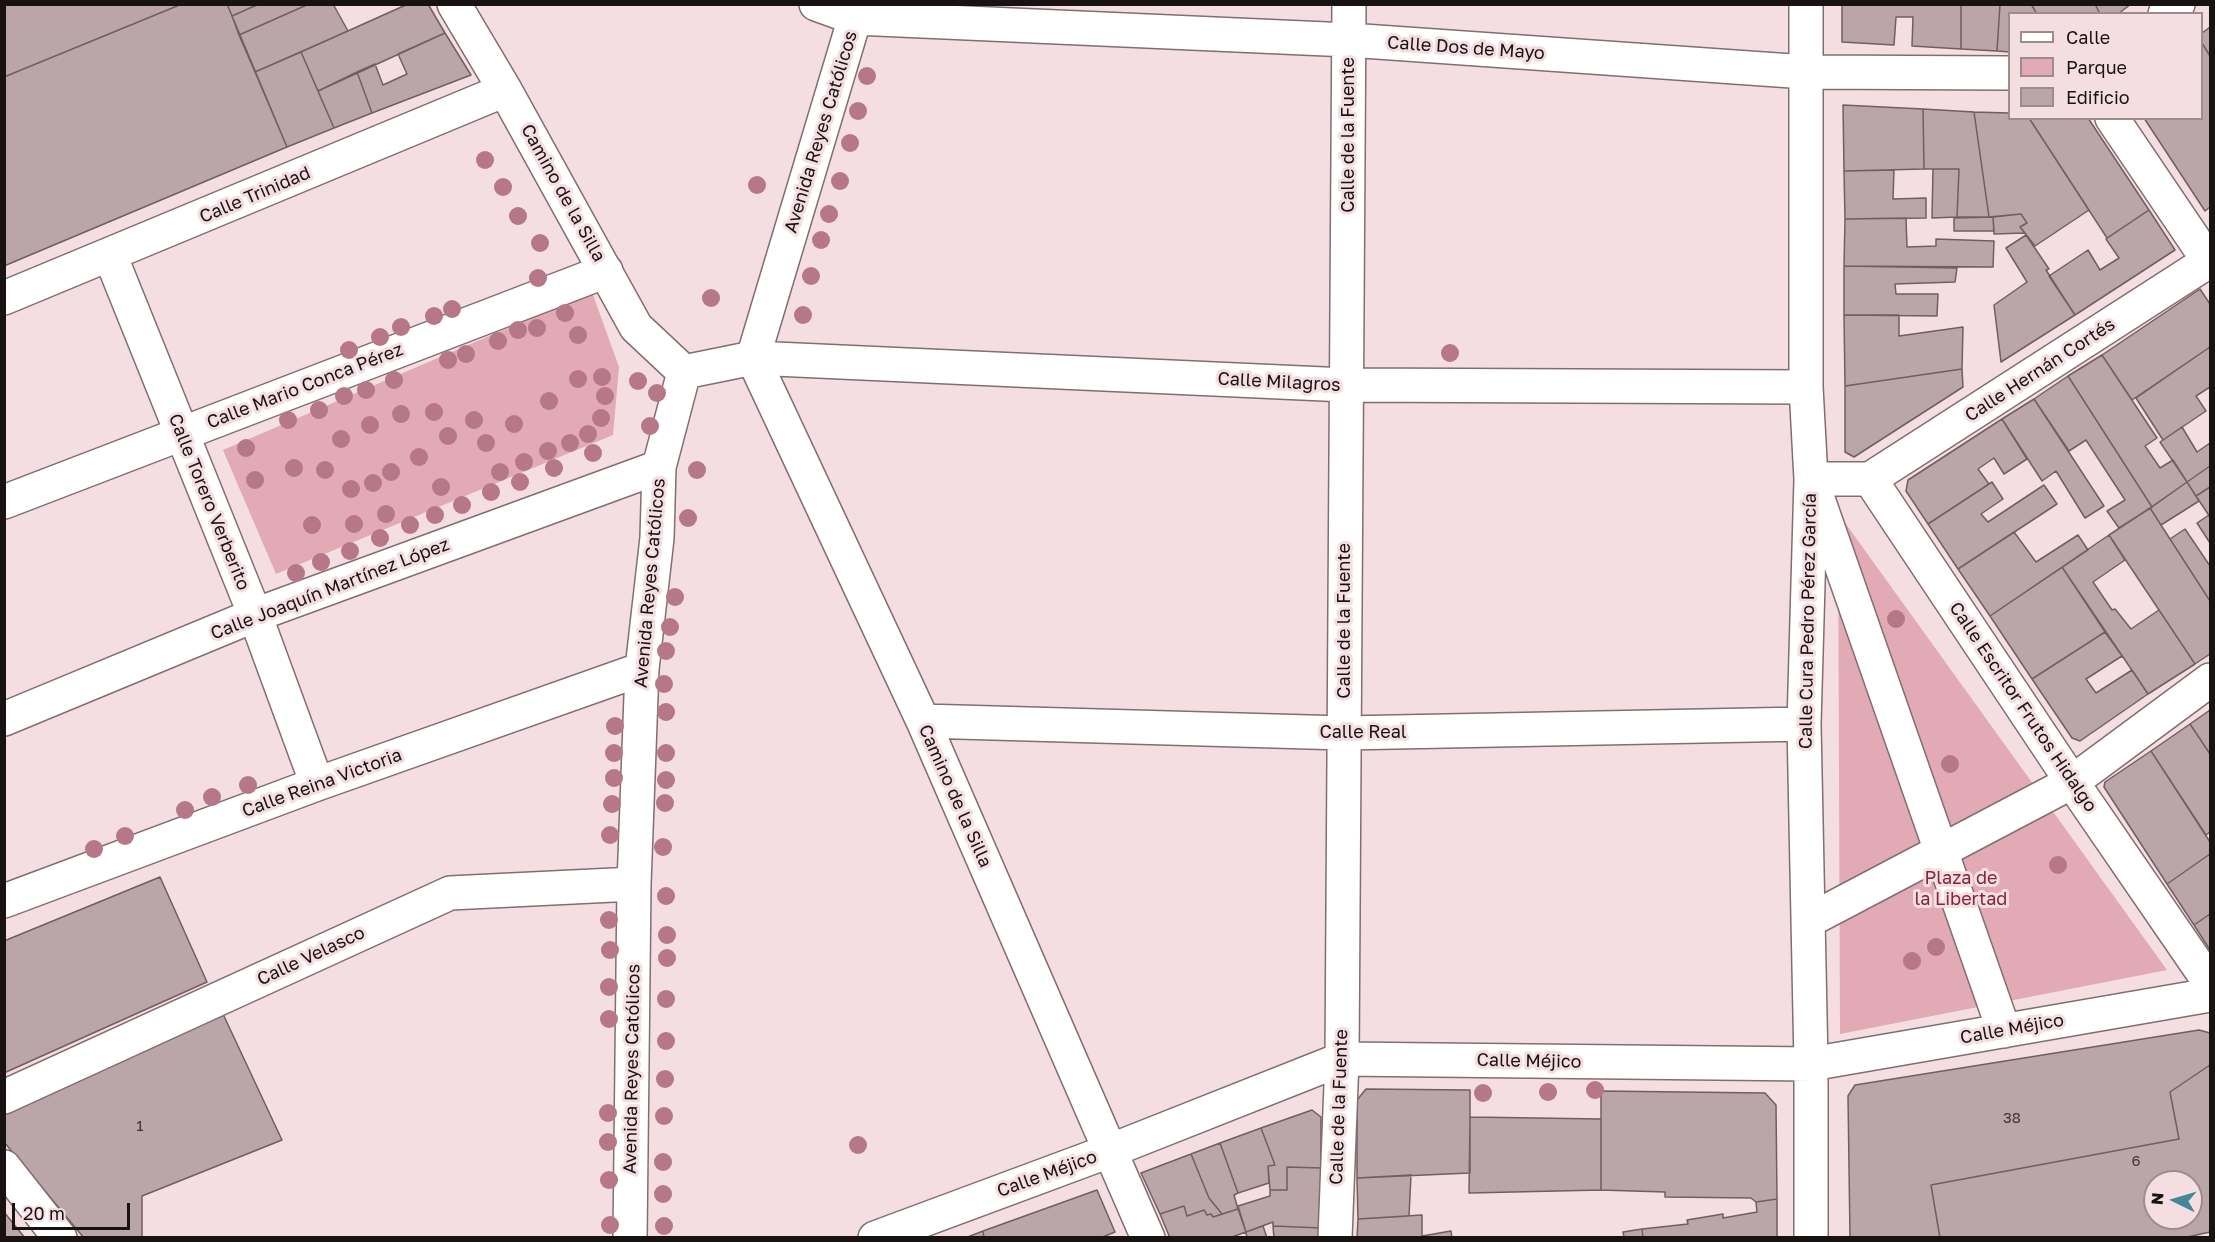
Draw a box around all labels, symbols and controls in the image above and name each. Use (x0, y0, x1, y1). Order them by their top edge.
legend (2008, 12, 2203, 120)
text: Calle (2066, 26, 2110, 48)
street label: Avenida Reyes Católicos (780, 28, 862, 236)
street label: Calle Dos de Mayo (1386, 32, 1546, 64)
text: Parque (2066, 56, 2127, 78)
street label: Calle de la Fuente (1337, 57, 1359, 213)
text: Edificio (2066, 86, 2130, 108)
street label: Camino de la Silla (516, 120, 610, 266)
street label: Calle Trinidad (196, 162, 314, 228)
street label: Calle Hernán Cortés (1961, 313, 2119, 427)
street label: Calle Mario Conca Pérez (204, 339, 406, 433)
street label: Calle Milagros (1217, 368, 1341, 396)
street label: Calle Torero Verberito (164, 411, 254, 593)
street label: Avenida Reyes Católicos (630, 477, 670, 689)
street label: Calle Cura Pedro Pérez García (1795, 493, 1821, 749)
street label: Calle Joaquín Martínez López (208, 533, 452, 645)
street label: Calle de la Fuente (1333, 543, 1355, 699)
street label: Calle Escritor Frutos Hidalgo (1945, 598, 2101, 816)
street label: Camino de la Silla (914, 721, 996, 871)
street label: Calle Real (1319, 721, 1407, 743)
street label: Calle Reina Victoria (239, 744, 405, 822)
park label: Plaza de la Libertad (1915, 867, 2007, 910)
street label: Calle Velasco (254, 922, 368, 990)
street label: Avenida Reyes Católicos (619, 964, 645, 1174)
street label: Calle Méjico (1958, 1009, 2066, 1049)
street label: Calle de la Fuente (1325, 1029, 1353, 1185)
street label: Calle Méjico (1476, 1049, 1582, 1073)
house number: 38 (2003, 1109, 2021, 1127)
house number: 1 (136, 1117, 144, 1135)
street label: Calle Méjico (994, 1146, 1100, 1202)
house number: 6 (2131, 1152, 2141, 1170)
north arrow (2143, 1170, 2203, 1230)
scale bar (15, 1191, 134, 1229)
text: N (2147, 1192, 2168, 1206)
text: 20 m (23, 1202, 65, 1224)

